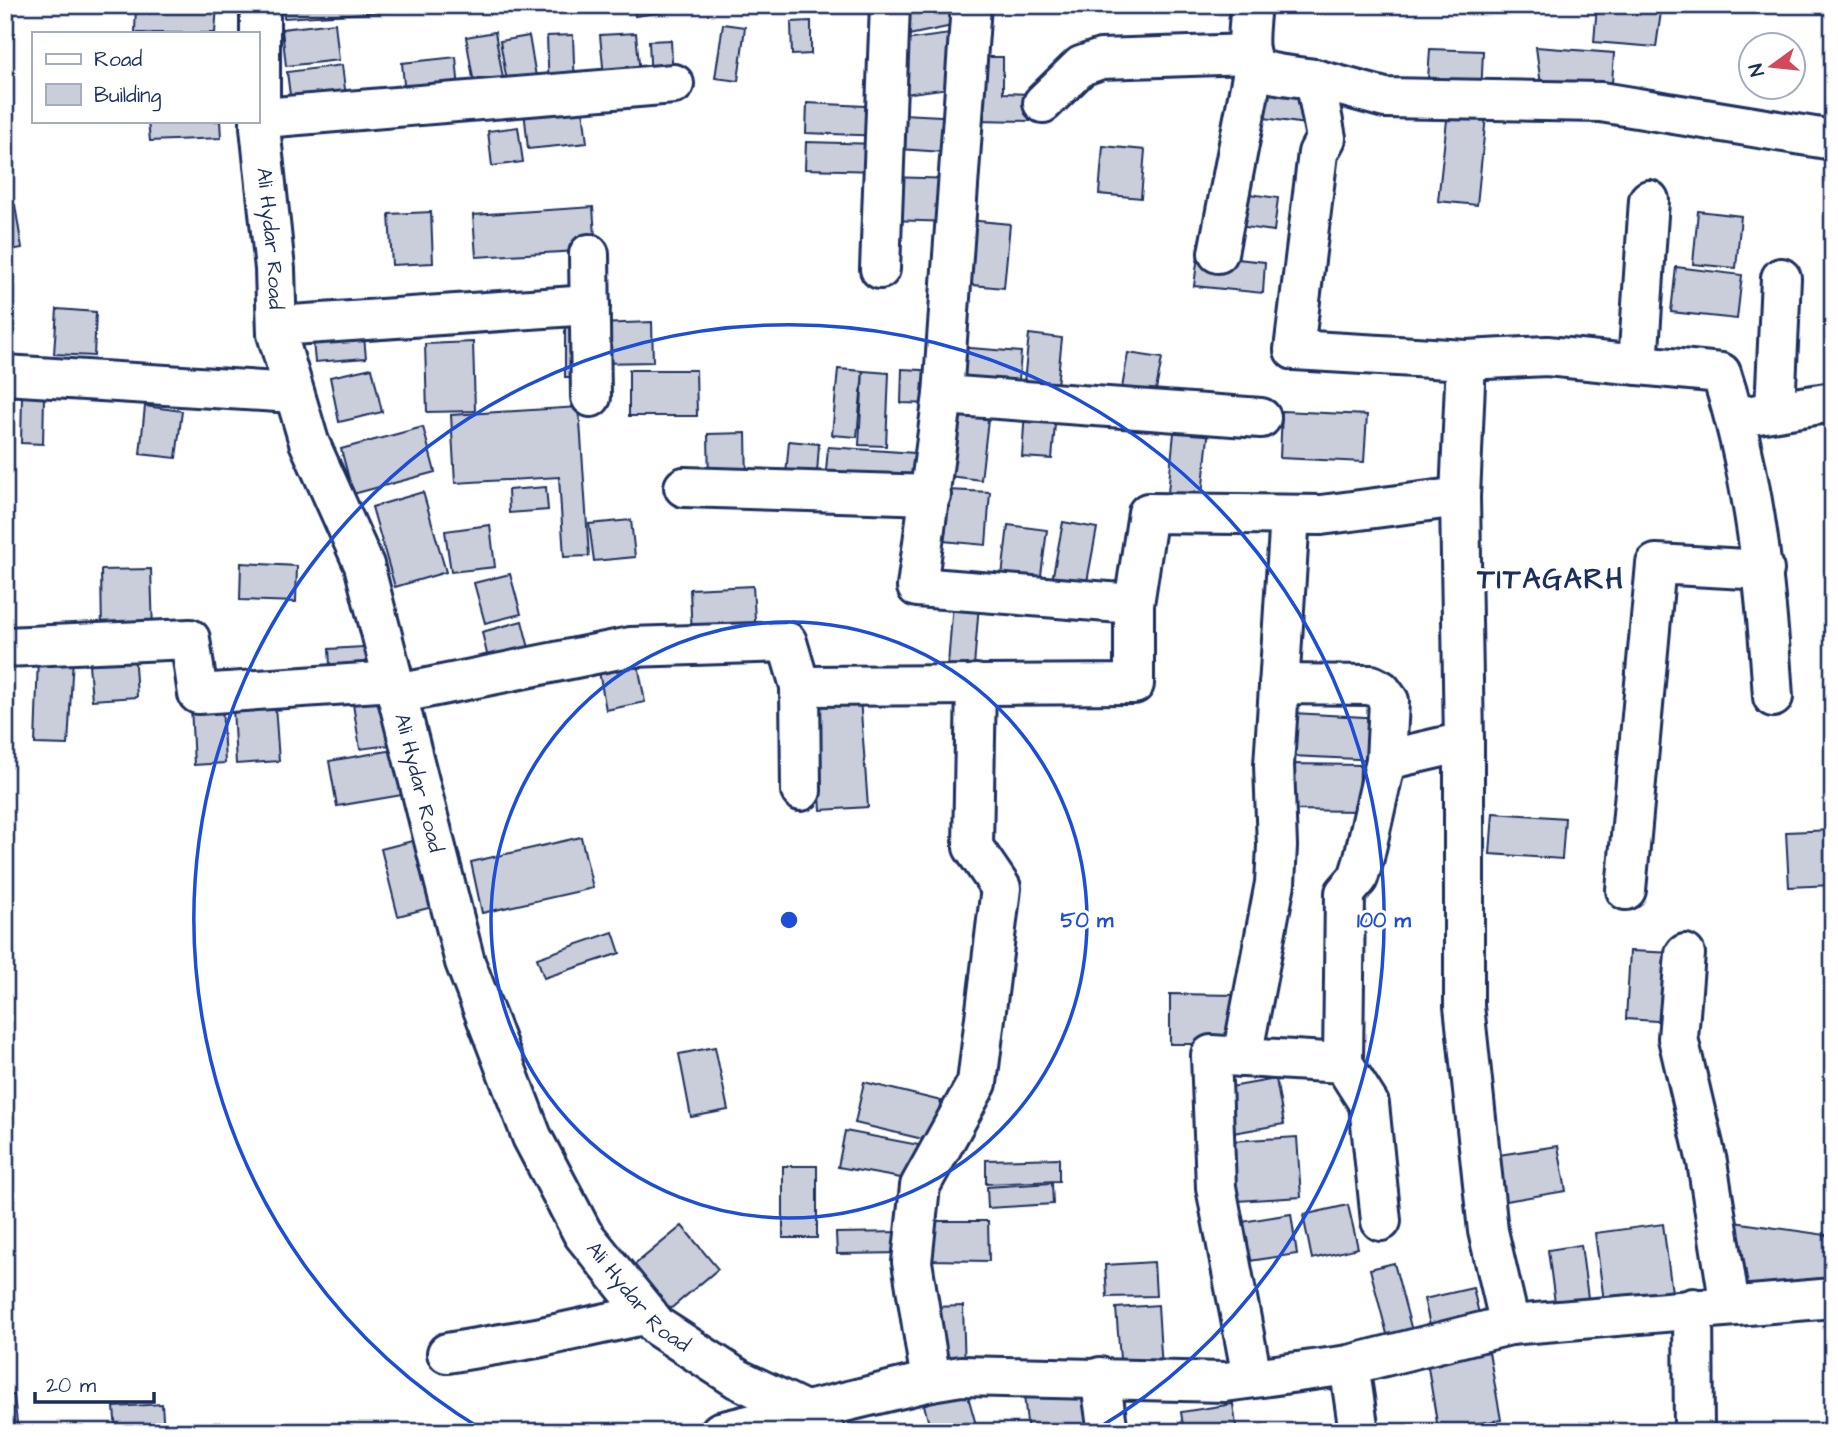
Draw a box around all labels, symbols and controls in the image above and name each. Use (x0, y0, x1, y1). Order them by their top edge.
legend (32, 32, 259, 122)
north arrow (1736, 32, 1806, 102)
text: Road (94, 45, 142, 74)
text: N (1742, 61, 1772, 79)
text: Building (94, 81, 162, 112)
street label: Ali Hydar Road (250, 166, 291, 310)
district label: TITAGARH (1476, 560, 1625, 599)
street label: Ali Hydar Road (388, 710, 451, 856)
text: 50 m (1061, 906, 1114, 935)
text: 100 m (1357, 906, 1412, 935)
centre of rings (777, 908, 801, 932)
street label: Ali Hydar Road (580, 1235, 696, 1359)
scale bar (35, 1360, 154, 1404)
text: 20 m (46, 1371, 97, 1400)

